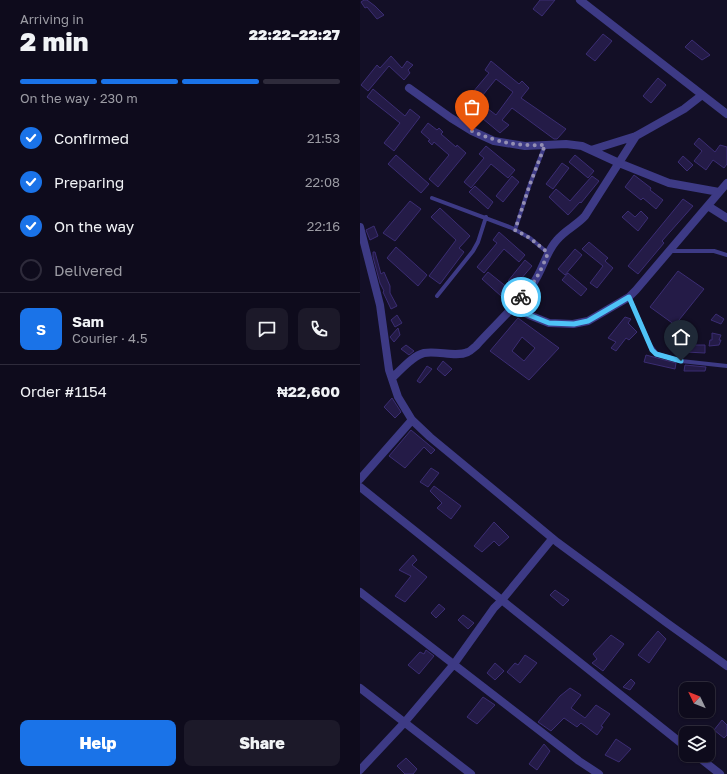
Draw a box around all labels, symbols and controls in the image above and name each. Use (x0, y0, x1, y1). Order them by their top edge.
text: Arriving in (20, 11, 84, 27)
text: 22:22–22:27 (249, 25, 340, 43)
text: 2 min (20, 26, 88, 57)
text: On the way · 230 m (20, 90, 138, 106)
pin (455, 90, 489, 131)
icon: bag (461, 96, 483, 118)
icon: check (20, 127, 42, 149)
text: Confirmed (54, 129, 129, 147)
text: 21:53 (307, 130, 340, 146)
icon: check (20, 171, 42, 193)
text: Preparing (54, 173, 124, 191)
text: 22:08 (305, 174, 340, 190)
icon: check (20, 215, 42, 237)
text: On the way (54, 217, 134, 235)
text: 22:16 (307, 218, 340, 234)
text: Delivered (54, 261, 122, 279)
courier (501, 277, 541, 317)
icon: bike (510, 286, 532, 308)
button: chat (246, 308, 288, 350)
button: phone (298, 308, 340, 350)
text: Sam (72, 312, 104, 330)
text: S (36, 320, 46, 338)
pin (664, 320, 698, 361)
icon: home (670, 326, 692, 348)
text: Courier · 4.5 (72, 330, 147, 346)
text: Order #1154 (20, 382, 107, 400)
text: ₦22,600 (277, 382, 340, 400)
north arrow (679, 682, 715, 718)
map controls (679, 682, 715, 762)
button: Help (20, 720, 176, 766)
button: Share (184, 720, 340, 766)
button: layers (679, 726, 715, 762)

